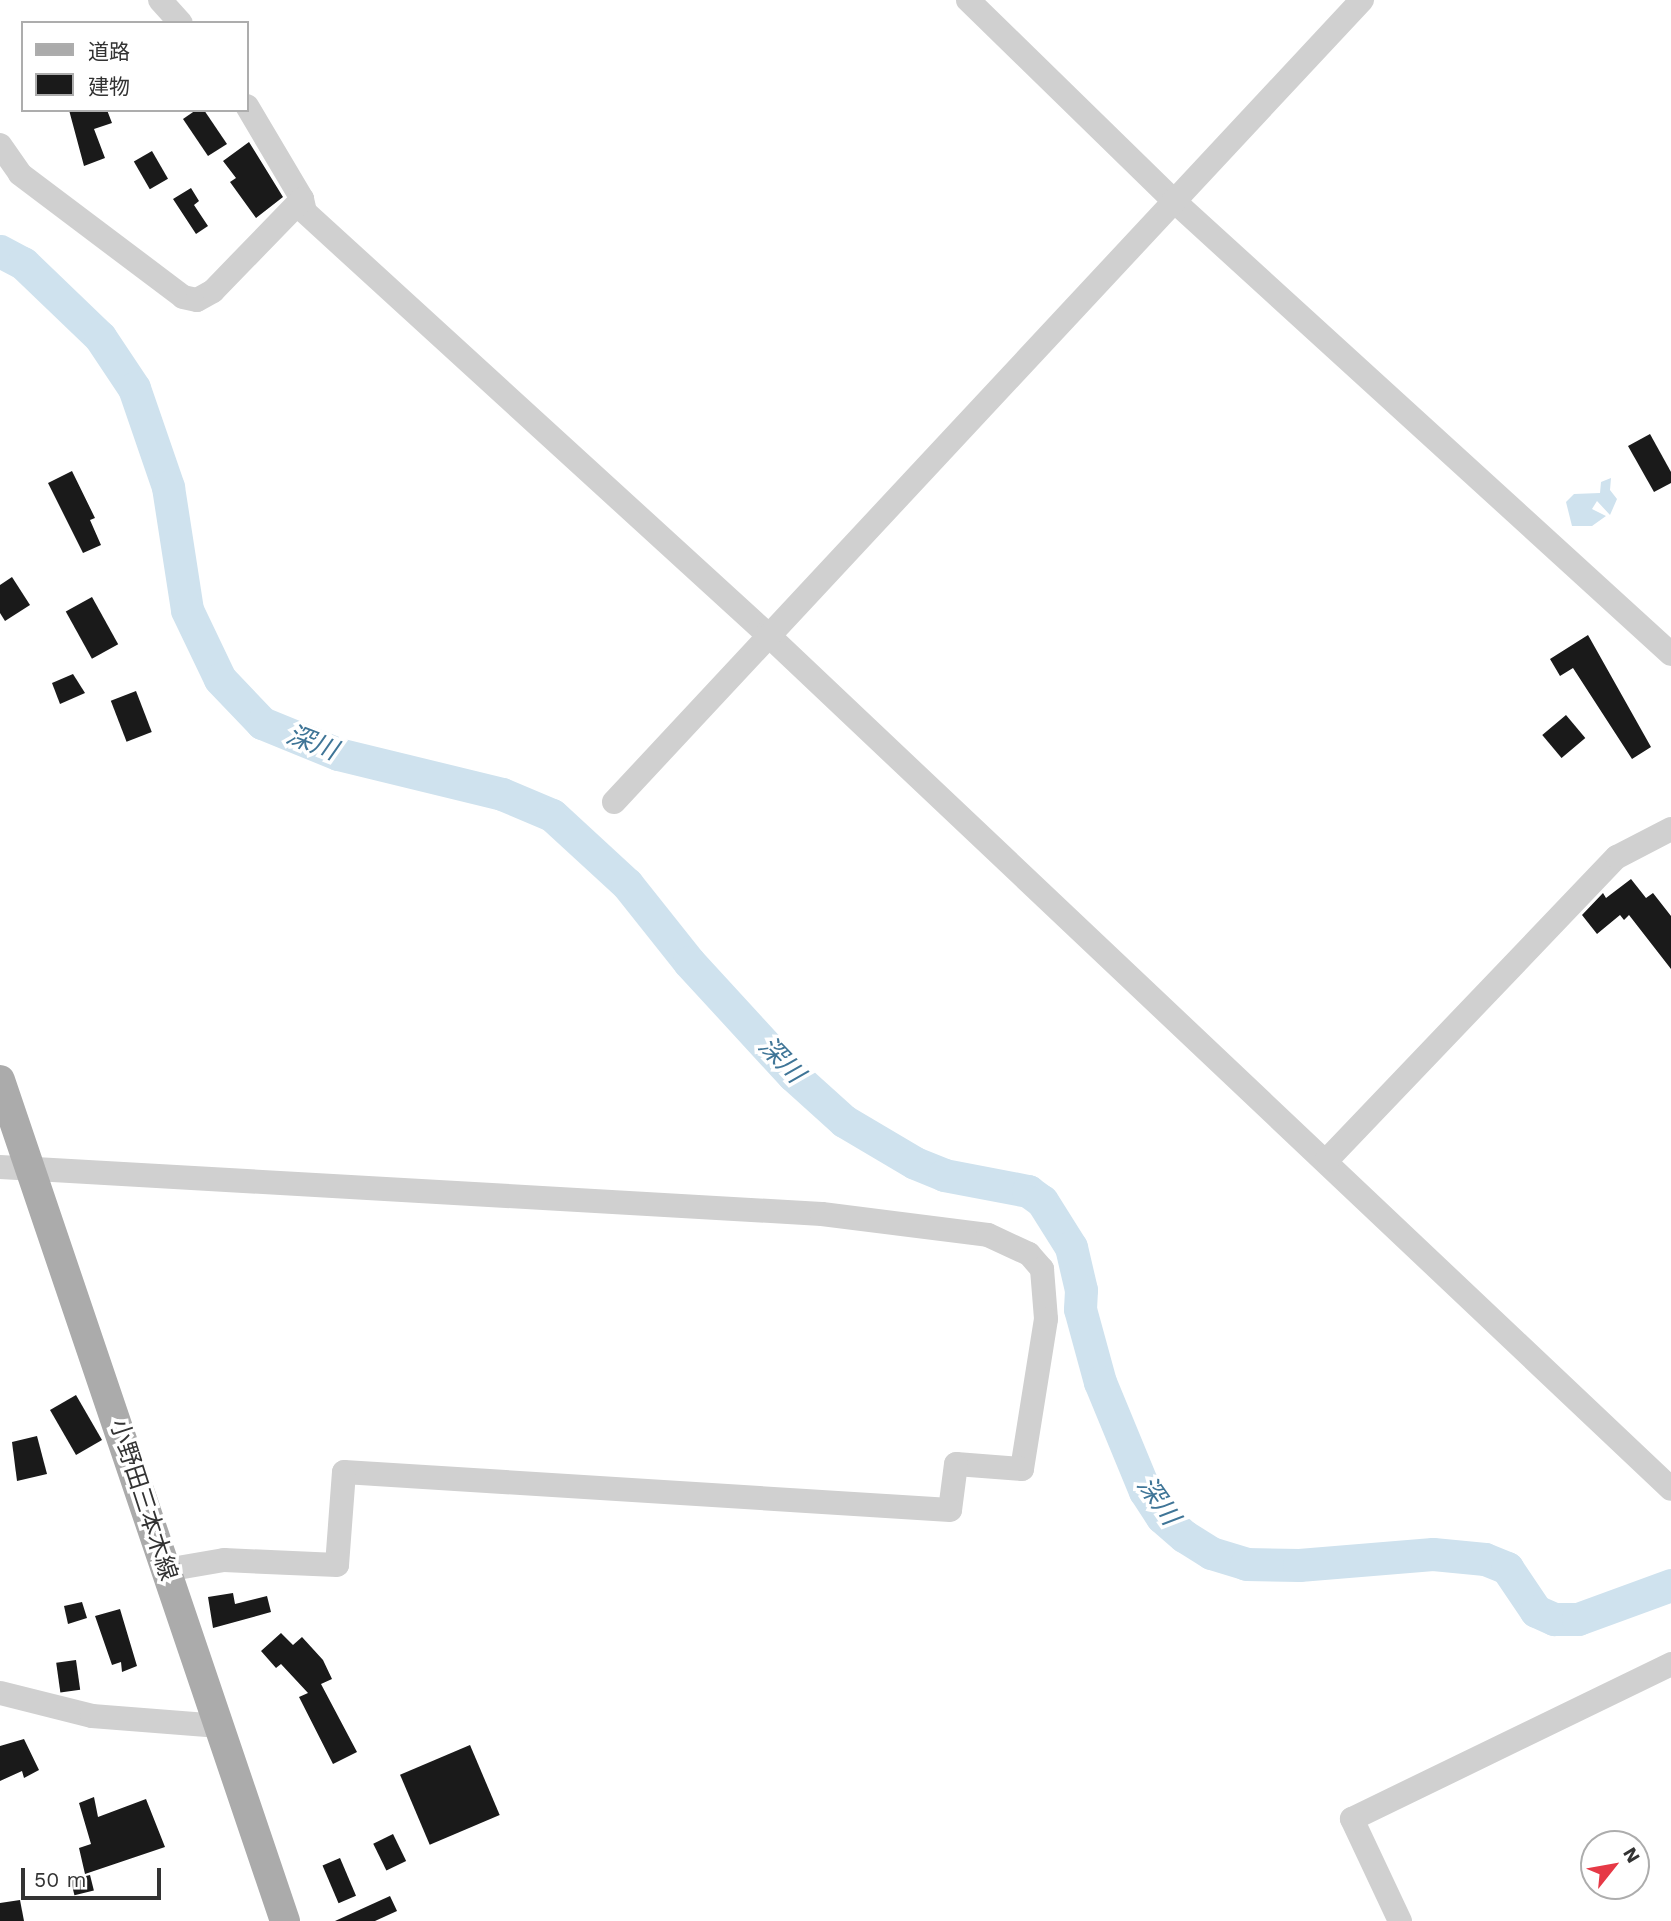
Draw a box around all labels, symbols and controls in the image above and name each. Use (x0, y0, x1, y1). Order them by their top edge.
legend (21, 21, 248, 112)
text: 道路 (88, 39, 130, 64)
text: 建物 (88, 74, 130, 99)
water label: 深川 (282, 719, 342, 767)
water label: 深川 (752, 1030, 810, 1090)
street label: 小野田三本木線 (103, 1416, 183, 1584)
water label: 深川 (1130, 1471, 1186, 1531)
north arrow (1580, 1830, 1650, 1900)
text: N (1618, 1843, 1645, 1867)
scale bar (24, 1854, 164, 1898)
text: 50 m (34, 1867, 86, 1892)

